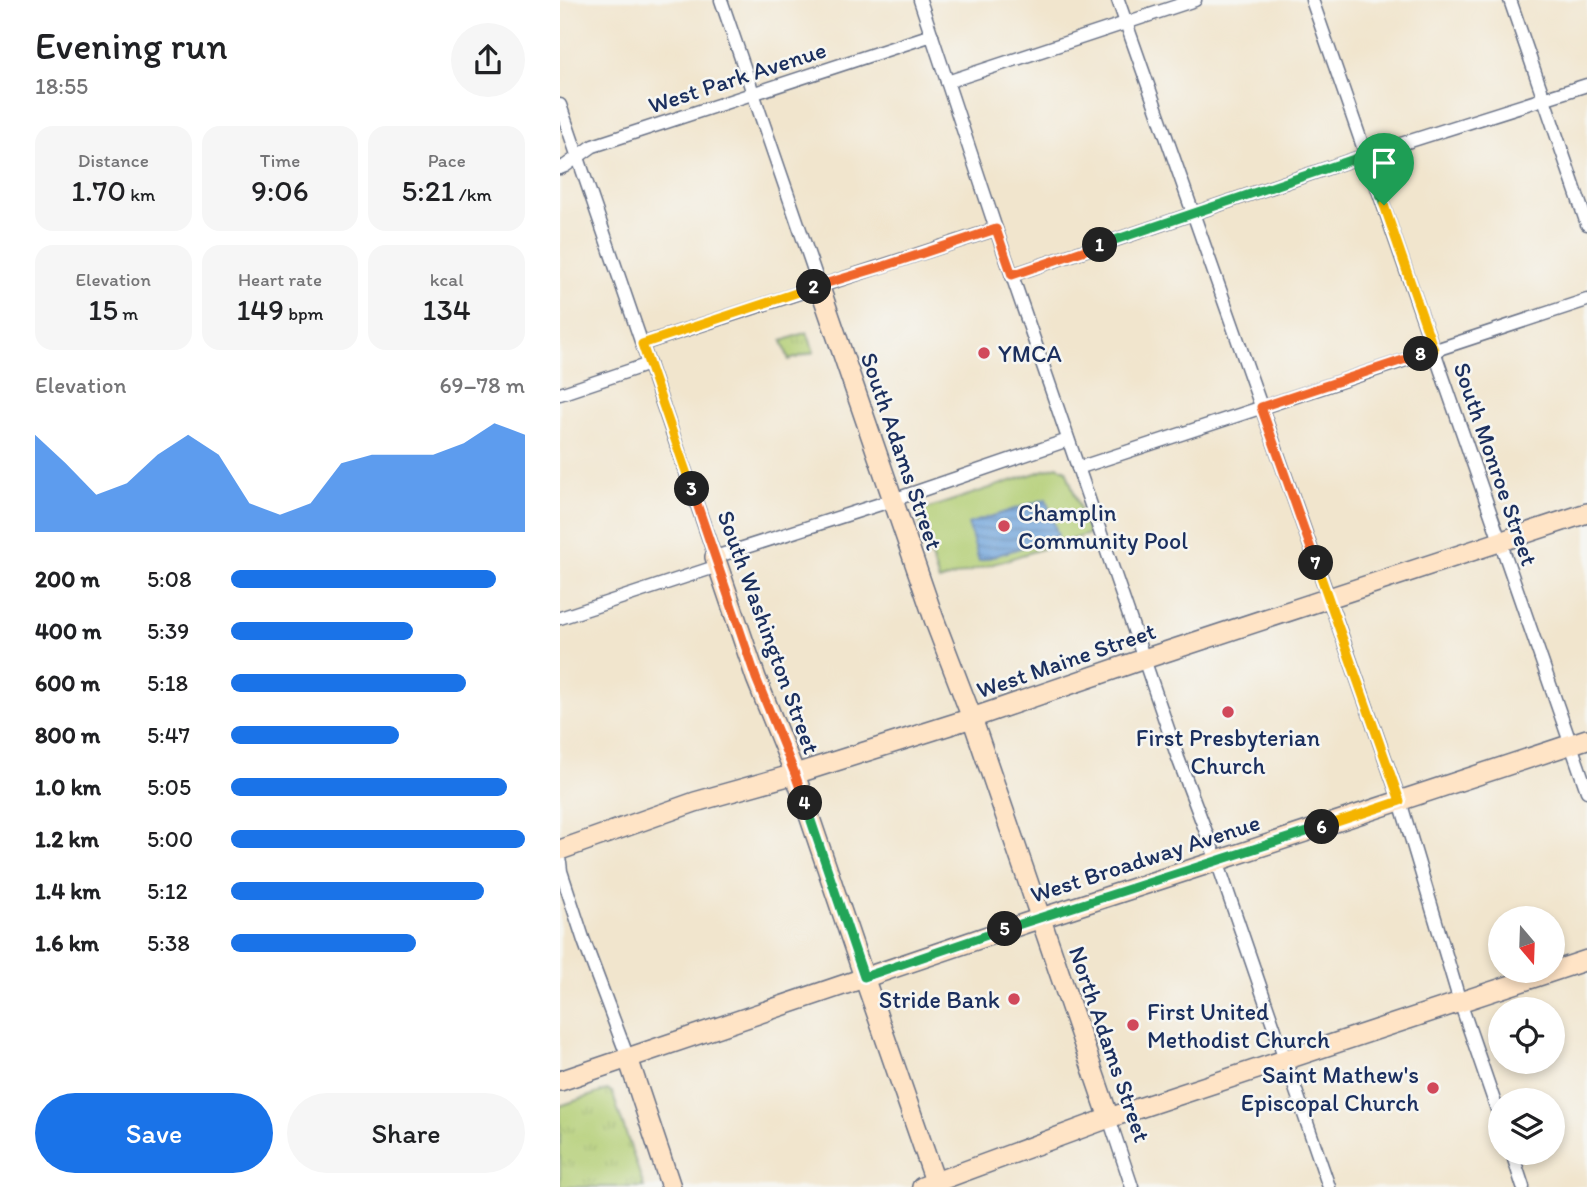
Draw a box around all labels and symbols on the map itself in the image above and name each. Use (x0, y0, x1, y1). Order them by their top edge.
street label: West Park Avenue (644, 35, 830, 119)
pin (1354, 133, 1414, 205)
pin: 1 (1082, 228, 1118, 262)
pin: 2 (796, 270, 832, 304)
pin: 8 (1404, 336, 1438, 372)
place label: YMCA (998, 339, 1062, 368)
marker: YMCA (976, 345, 992, 361)
street label: South Adams Street (855, 349, 949, 553)
street label: South Monroe Street (1448, 358, 1544, 570)
pin: 3 (674, 472, 710, 506)
place label: Champlin Community Pool (1018, 498, 1188, 555)
street label: South Washington Street (711, 506, 827, 758)
marker: Champlin Community Pool (996, 518, 1012, 534)
pin: 7 (1298, 546, 1334, 580)
street label: West Maine Street (973, 616, 1159, 704)
marker: First Presbyterian Church (1220, 704, 1236, 720)
place label: First Presbyterian Church (1136, 723, 1321, 780)
pin: 4 (788, 786, 822, 820)
street label: West Broadway Avenue (1027, 807, 1263, 909)
pin: 6 (1304, 810, 1340, 844)
north arrow (1488, 906, 1564, 984)
pin: 5 (988, 912, 1022, 946)
street label: North Adams Street (1063, 942, 1157, 1146)
place label: Stride Bank (879, 985, 1000, 1014)
marker: Stride Bank (1006, 991, 1022, 1007)
place label: First United Methodist Church (1147, 997, 1330, 1054)
marker: First United Methodist Church (1125, 1017, 1141, 1033)
place label: Saint Mathew's Episcopal Church (1241, 1060, 1419, 1117)
marker: Saint Mathew's Episcopal Church (1425, 1080, 1441, 1096)

